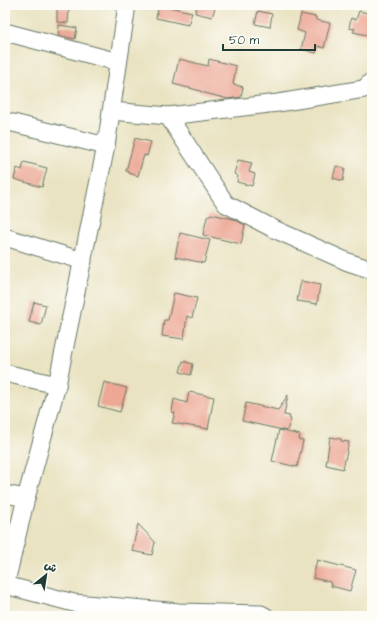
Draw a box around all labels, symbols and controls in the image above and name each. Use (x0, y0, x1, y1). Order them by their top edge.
scale bar (223, 26, 315, 52)
text: 50 m (229, 32, 260, 49)
north arrow (26, 555, 66, 595)
text: ش (42, 557, 60, 576)

